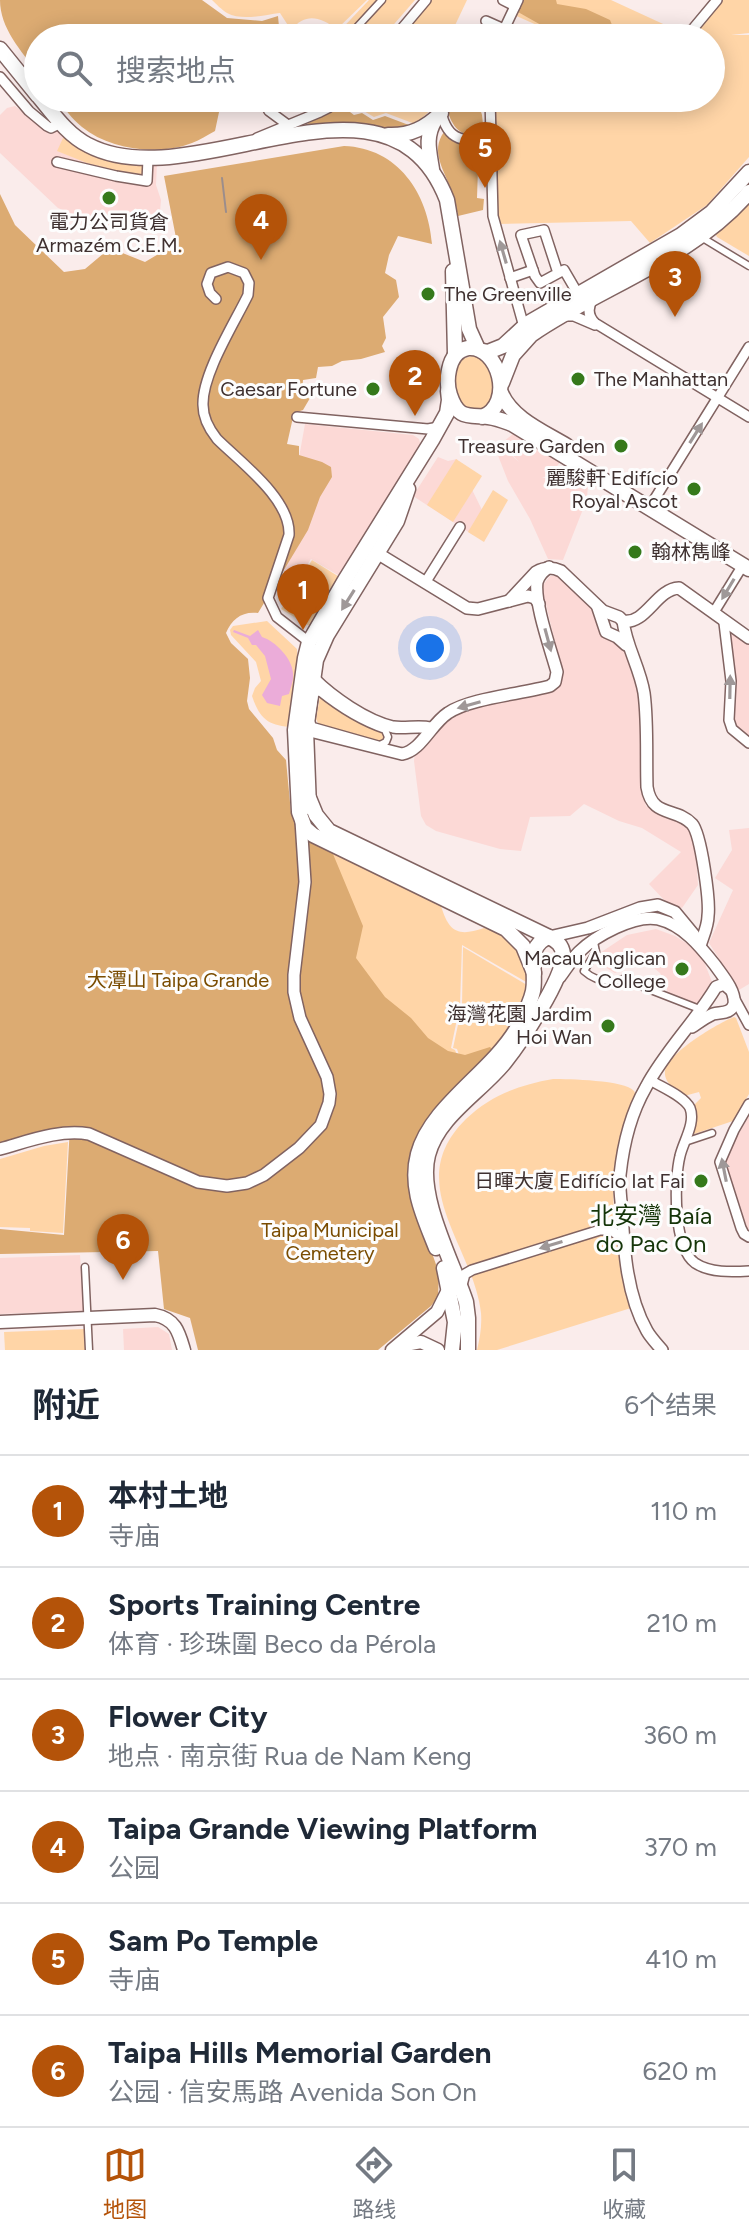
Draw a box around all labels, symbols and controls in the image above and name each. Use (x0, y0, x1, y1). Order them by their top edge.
search box (24, 24, 725, 112)
icon: search (52, 46, 96, 90)
text: 搜索地点 (116, 52, 236, 89)
pin: 5 (459, 122, 511, 188)
marker: 電力公司貨倉 Armazém C.E.M. (100, 189, 118, 207)
pin: 4 (235, 194, 287, 260)
place label: 電力公司貨倉 Armazém C.E.M. (36, 210, 182, 257)
one-way arrow (496, 240, 509, 264)
pin: 3 (649, 251, 701, 317)
place label: The Greenville (444, 282, 572, 306)
marker: The Greenville (419, 285, 437, 303)
pin: 2 (389, 350, 441, 416)
place label: The Manhattan (594, 367, 728, 391)
marker: The Manhattan (569, 370, 587, 388)
place label: Caesar Fortune (220, 377, 357, 401)
marker: Caesar Fortune (364, 380, 382, 398)
one-way arrow (688, 423, 703, 444)
place label: Treasure Garden (458, 434, 605, 458)
marker: Treasure Garden (612, 437, 630, 455)
place label: 麗駿軒 Edifício Royal Ascot (546, 466, 678, 513)
marker: 麗駿軒 Edifício Royal Ascot (685, 480, 703, 498)
place label: 翰林雋峰 (651, 540, 731, 564)
marker: 翰林雋峰 (626, 543, 644, 561)
pin: 1 (277, 564, 329, 630)
one-way arrow (722, 578, 736, 600)
one-way arrow (342, 589, 356, 611)
one-way arrow (543, 627, 555, 652)
your location (410, 628, 450, 668)
one-way arrow (724, 674, 736, 699)
one-way arrow (456, 699, 480, 712)
place label: Macau Anglican College (524, 946, 666, 993)
marker: Macau Anglican College (673, 960, 691, 978)
park label: 大潭山 Taipa Grande (87, 968, 269, 992)
place label: 海灣花園 Jardim Hoi Wan (446, 1002, 592, 1049)
marker: 海灣花園 Jardim Hoi Wan (599, 1017, 617, 1035)
one-way arrow (717, 1158, 729, 1183)
place label: 日暉大廈 Edifício Iat Fai (474, 1169, 685, 1193)
marker: 日暉大廈 Edifício Iat Fai (692, 1172, 710, 1190)
district label: 北安灣 Baía do Pac On (590, 1201, 712, 1258)
pin: 6 (97, 1214, 149, 1280)
park label: Taipa Municipal Cemetery (261, 1218, 399, 1265)
one-way arrow (538, 1239, 562, 1252)
text: 附近 (32, 1385, 100, 1426)
text: 6个结果 (624, 1389, 717, 1421)
text: 本村土地 (108, 1477, 228, 1514)
text: 1 (53, 1495, 63, 1527)
text: 110 m (650, 1495, 717, 1527)
text: 寺庙 (108, 1520, 160, 1552)
text: Sports Training Centre (108, 1586, 420, 1623)
text: 2 (50, 1607, 66, 1639)
text: 210 m (647, 1607, 717, 1639)
text: 体育 · 珍珠圍 Beco da Pérola (108, 1628, 436, 1660)
text: Flower City (108, 1698, 267, 1735)
text: 3 (51, 1719, 65, 1751)
text: 360 m (643, 1719, 717, 1751)
text: 地点 · 南京街 Rua de Nam Keng (108, 1740, 472, 1772)
text: Taipa Grande Viewing Platform (108, 1810, 537, 1847)
text: 4 (50, 1831, 66, 1863)
text: 370 m (644, 1831, 717, 1863)
text: 公园 (108, 1852, 160, 1884)
text: Sam Po Temple (108, 1922, 318, 1959)
text: 5 (50, 1943, 66, 1975)
text: 410 m (645, 1943, 717, 1975)
text: 寺庙 (108, 1964, 160, 1996)
text: Taipa Hills Memorial Garden (108, 2034, 492, 2071)
text: 6 (50, 2055, 66, 2087)
text: 620 m (643, 2055, 717, 2087)
text: 公园 · 信安馬路 Avenida Son On (108, 2076, 477, 2108)
tab: 地图 (103, 2143, 147, 2223)
tab: 路线 (352, 2143, 396, 2223)
tab: 收藏 (602, 2143, 646, 2223)

